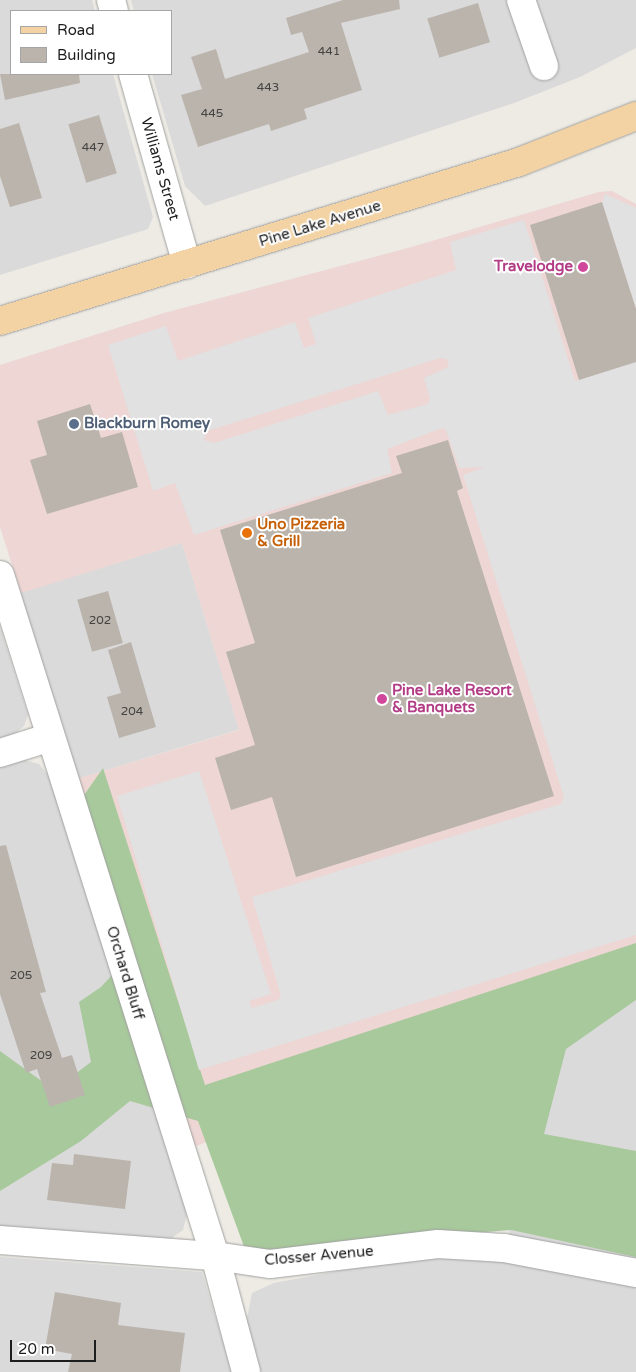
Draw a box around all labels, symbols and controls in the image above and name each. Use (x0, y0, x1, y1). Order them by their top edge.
legend (10, 10, 172, 75)
text: Road (57, 21, 95, 39)
house number: 441 (318, 45, 340, 59)
text: Building (57, 46, 116, 64)
house number: 443 (257, 81, 279, 95)
house number: 445 (201, 107, 223, 121)
street label: Williams Street (137, 116, 183, 222)
house number: 447 (82, 141, 104, 155)
street label: Pine Lake Avenue (257, 197, 383, 251)
place label: Travelodge (494, 258, 573, 276)
marker: Travelodge (577, 261, 589, 273)
place label: Blackburn Romey (84, 415, 210, 433)
marker: Blackburn Romey (68, 418, 80, 430)
place label: Uno Pizzeria & Grill (257, 515, 345, 550)
marker: Uno Pizzeria & Grill (241, 527, 253, 539)
house number: 202 (89, 614, 111, 628)
place label: Pine Lake Resort & Banquets (392, 681, 512, 716)
marker: Pine Lake Resort & Banquets (376, 693, 388, 705)
house number: 204 (121, 705, 143, 719)
street label: Orchard Bluff (102, 924, 148, 1022)
house number: 205 (10, 969, 32, 983)
house number: 209 (30, 1049, 52, 1063)
street label: Closser Avenue (264, 1242, 374, 1270)
scale bar (12, 1330, 99, 1362)
text: 20 m (18, 1340, 55, 1358)

